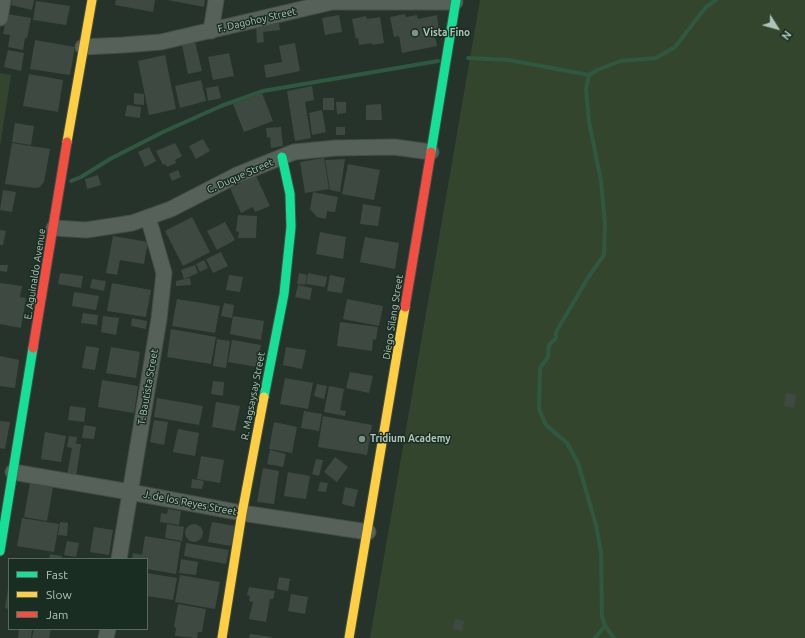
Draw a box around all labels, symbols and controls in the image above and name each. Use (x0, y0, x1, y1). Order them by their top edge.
street label: F. Dagohoy Street (217, 5, 297, 35)
north arrow (757, 8, 797, 48)
place label: Vista Fino (423, 27, 470, 39)
marker: Vista Fino (410, 28, 420, 38)
text: N (779, 28, 794, 42)
street label: C. Duque Street (205, 156, 275, 196)
street label: E. Aguinaldo Avenue (22, 228, 48, 320)
street label: Diego Silang Street (380, 274, 406, 360)
street label: T. Bautista Street (135, 348, 161, 426)
street label: R. Magsaysay Street (239, 351, 267, 441)
place label: Tridium Academy (370, 433, 451, 445)
marker: Tridium Academy (357, 434, 367, 444)
street label: J. de los Reyes Street (142, 488, 238, 518)
legend (8, 558, 148, 630)
text: Fast (46, 568, 68, 581)
text: Slow (46, 588, 72, 601)
text: Jam (46, 608, 68, 621)

